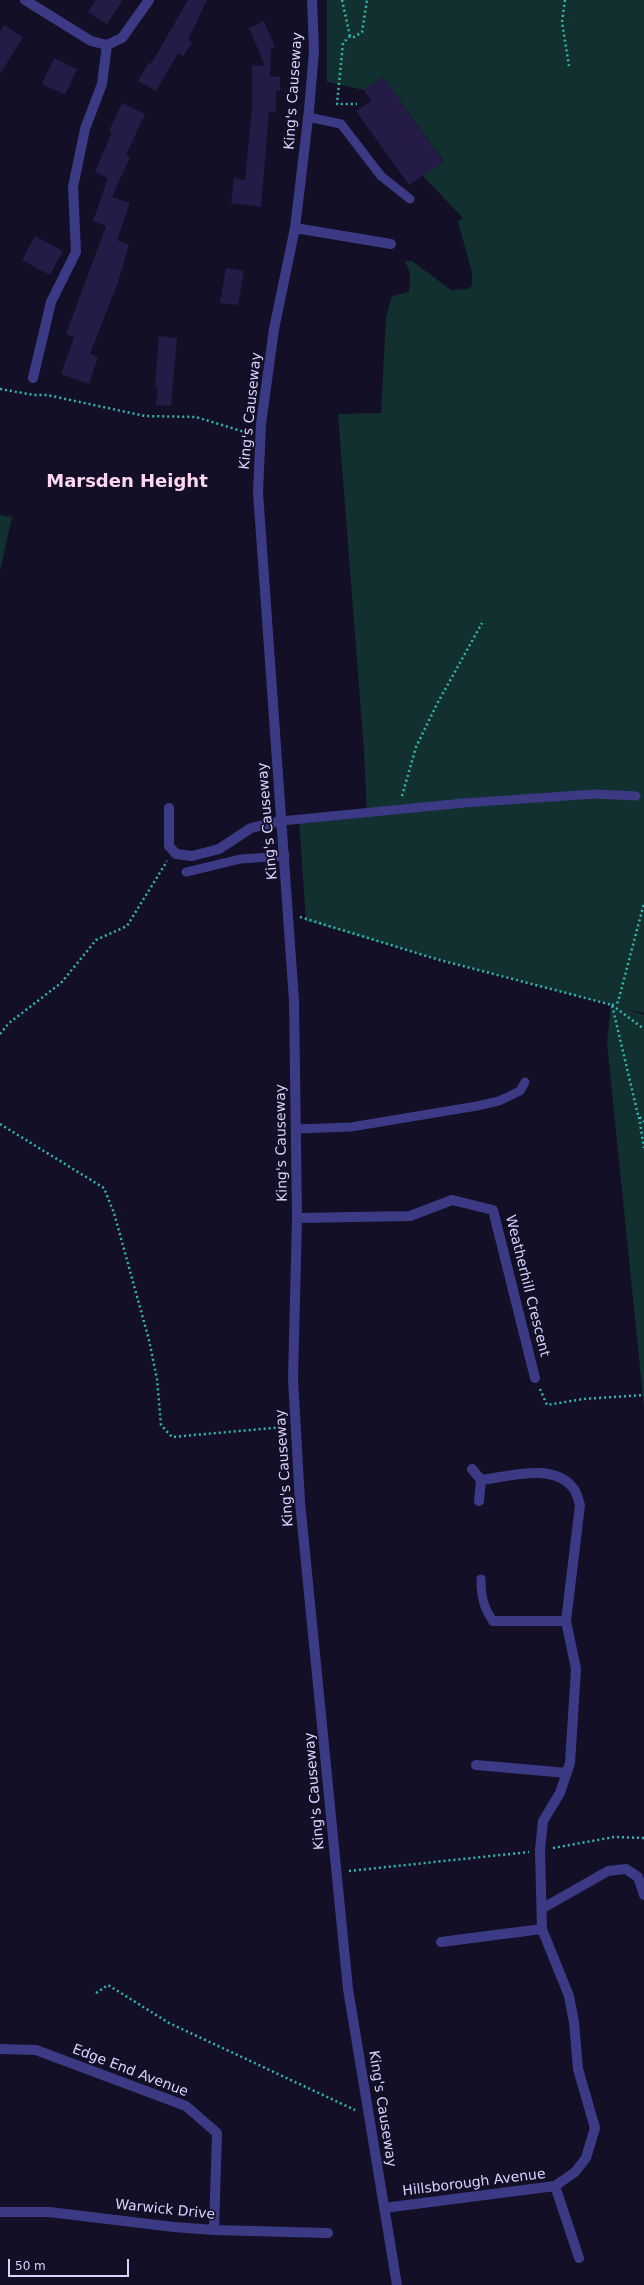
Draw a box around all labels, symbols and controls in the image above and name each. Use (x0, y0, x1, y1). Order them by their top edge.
street label: King's Causeway (282, 32, 306, 150)
street label: King's Causeway (236, 352, 266, 470)
district label: Marsden Height (46, 471, 208, 493)
street label: King's Causeway (254, 762, 282, 880)
street label: King's Causeway (273, 1084, 291, 1202)
street label: Weatherhill Crescent (501, 1213, 553, 1359)
street label: King's Causeway (273, 1409, 297, 1527)
street label: King's Causeway (301, 1732, 329, 1850)
street label: Edge End Avenue (70, 2041, 190, 2101)
street label: King's Causeway (364, 2049, 400, 2169)
street label: Hillsborough Avenue (401, 2166, 547, 2200)
street label: Warwick Drive (114, 2196, 216, 2224)
scale bar (10, 2251, 131, 2277)
text: 50 m (15, 2259, 46, 2273)

